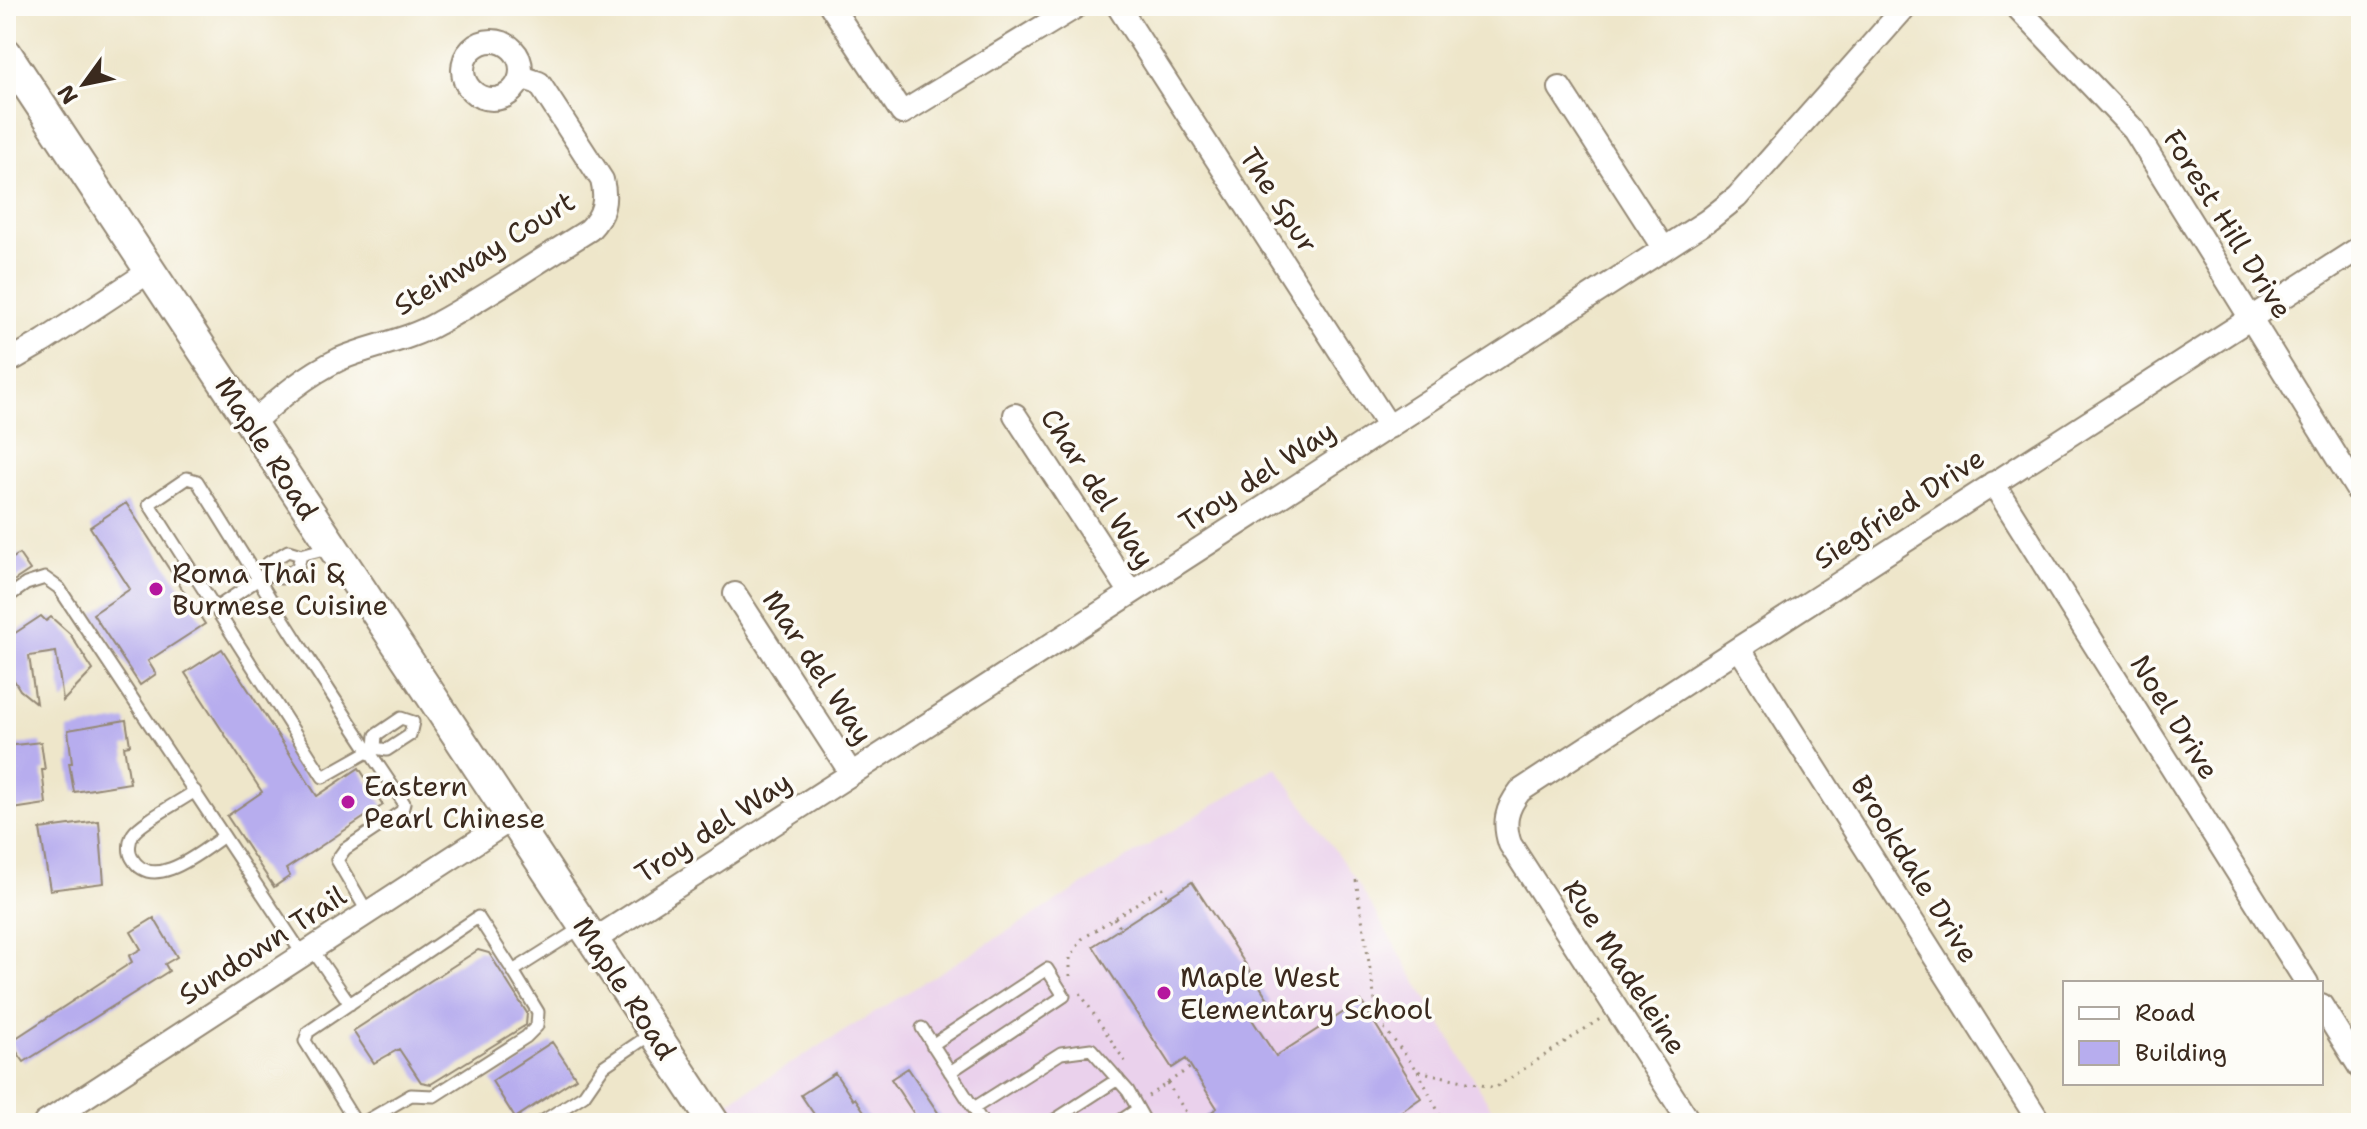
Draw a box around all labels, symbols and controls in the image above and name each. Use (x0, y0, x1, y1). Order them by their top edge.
north arrow (44, 44, 124, 124)
text: N (51, 79, 85, 110)
street label: Forest Hill Drive (2155, 122, 2301, 326)
street label: The Spur (1231, 140, 1327, 260)
street label: Steinway Court (386, 182, 582, 324)
street label: Maple Road (206, 369, 328, 527)
street label: Char del Way (1032, 401, 1164, 575)
street label: Troy del Way (1172, 411, 1342, 541)
street label: Siegfried Drive (1806, 439, 1992, 577)
place label: Roma Thai & Burmese Cuisine (172, 554, 388, 624)
marker: Roma Thai & Burmese Cuisine (147, 580, 165, 598)
street label: Mar del Way (754, 583, 882, 751)
street label: Noel Drive (2122, 647, 2228, 787)
street label: Troy del Way (628, 762, 798, 892)
place label: Eastern Pearl Chinese (364, 767, 545, 837)
street label: Brookdale Drive (1842, 768, 1988, 970)
marker: Eastern Pearl Chinese (339, 793, 357, 811)
street label: Rue Madeleine (1554, 872, 1696, 1062)
street label: Sundown Trail (171, 876, 354, 1013)
street label: Maple Road (564, 909, 686, 1067)
place label: Maple West Elementary School (1180, 958, 1433, 1028)
legend (2063, 981, 2323, 1085)
marker: Maple West Elementary School (1155, 984, 1173, 1002)
text: Road (2135, 997, 2195, 1029)
text: Building (2135, 1037, 2227, 1069)

